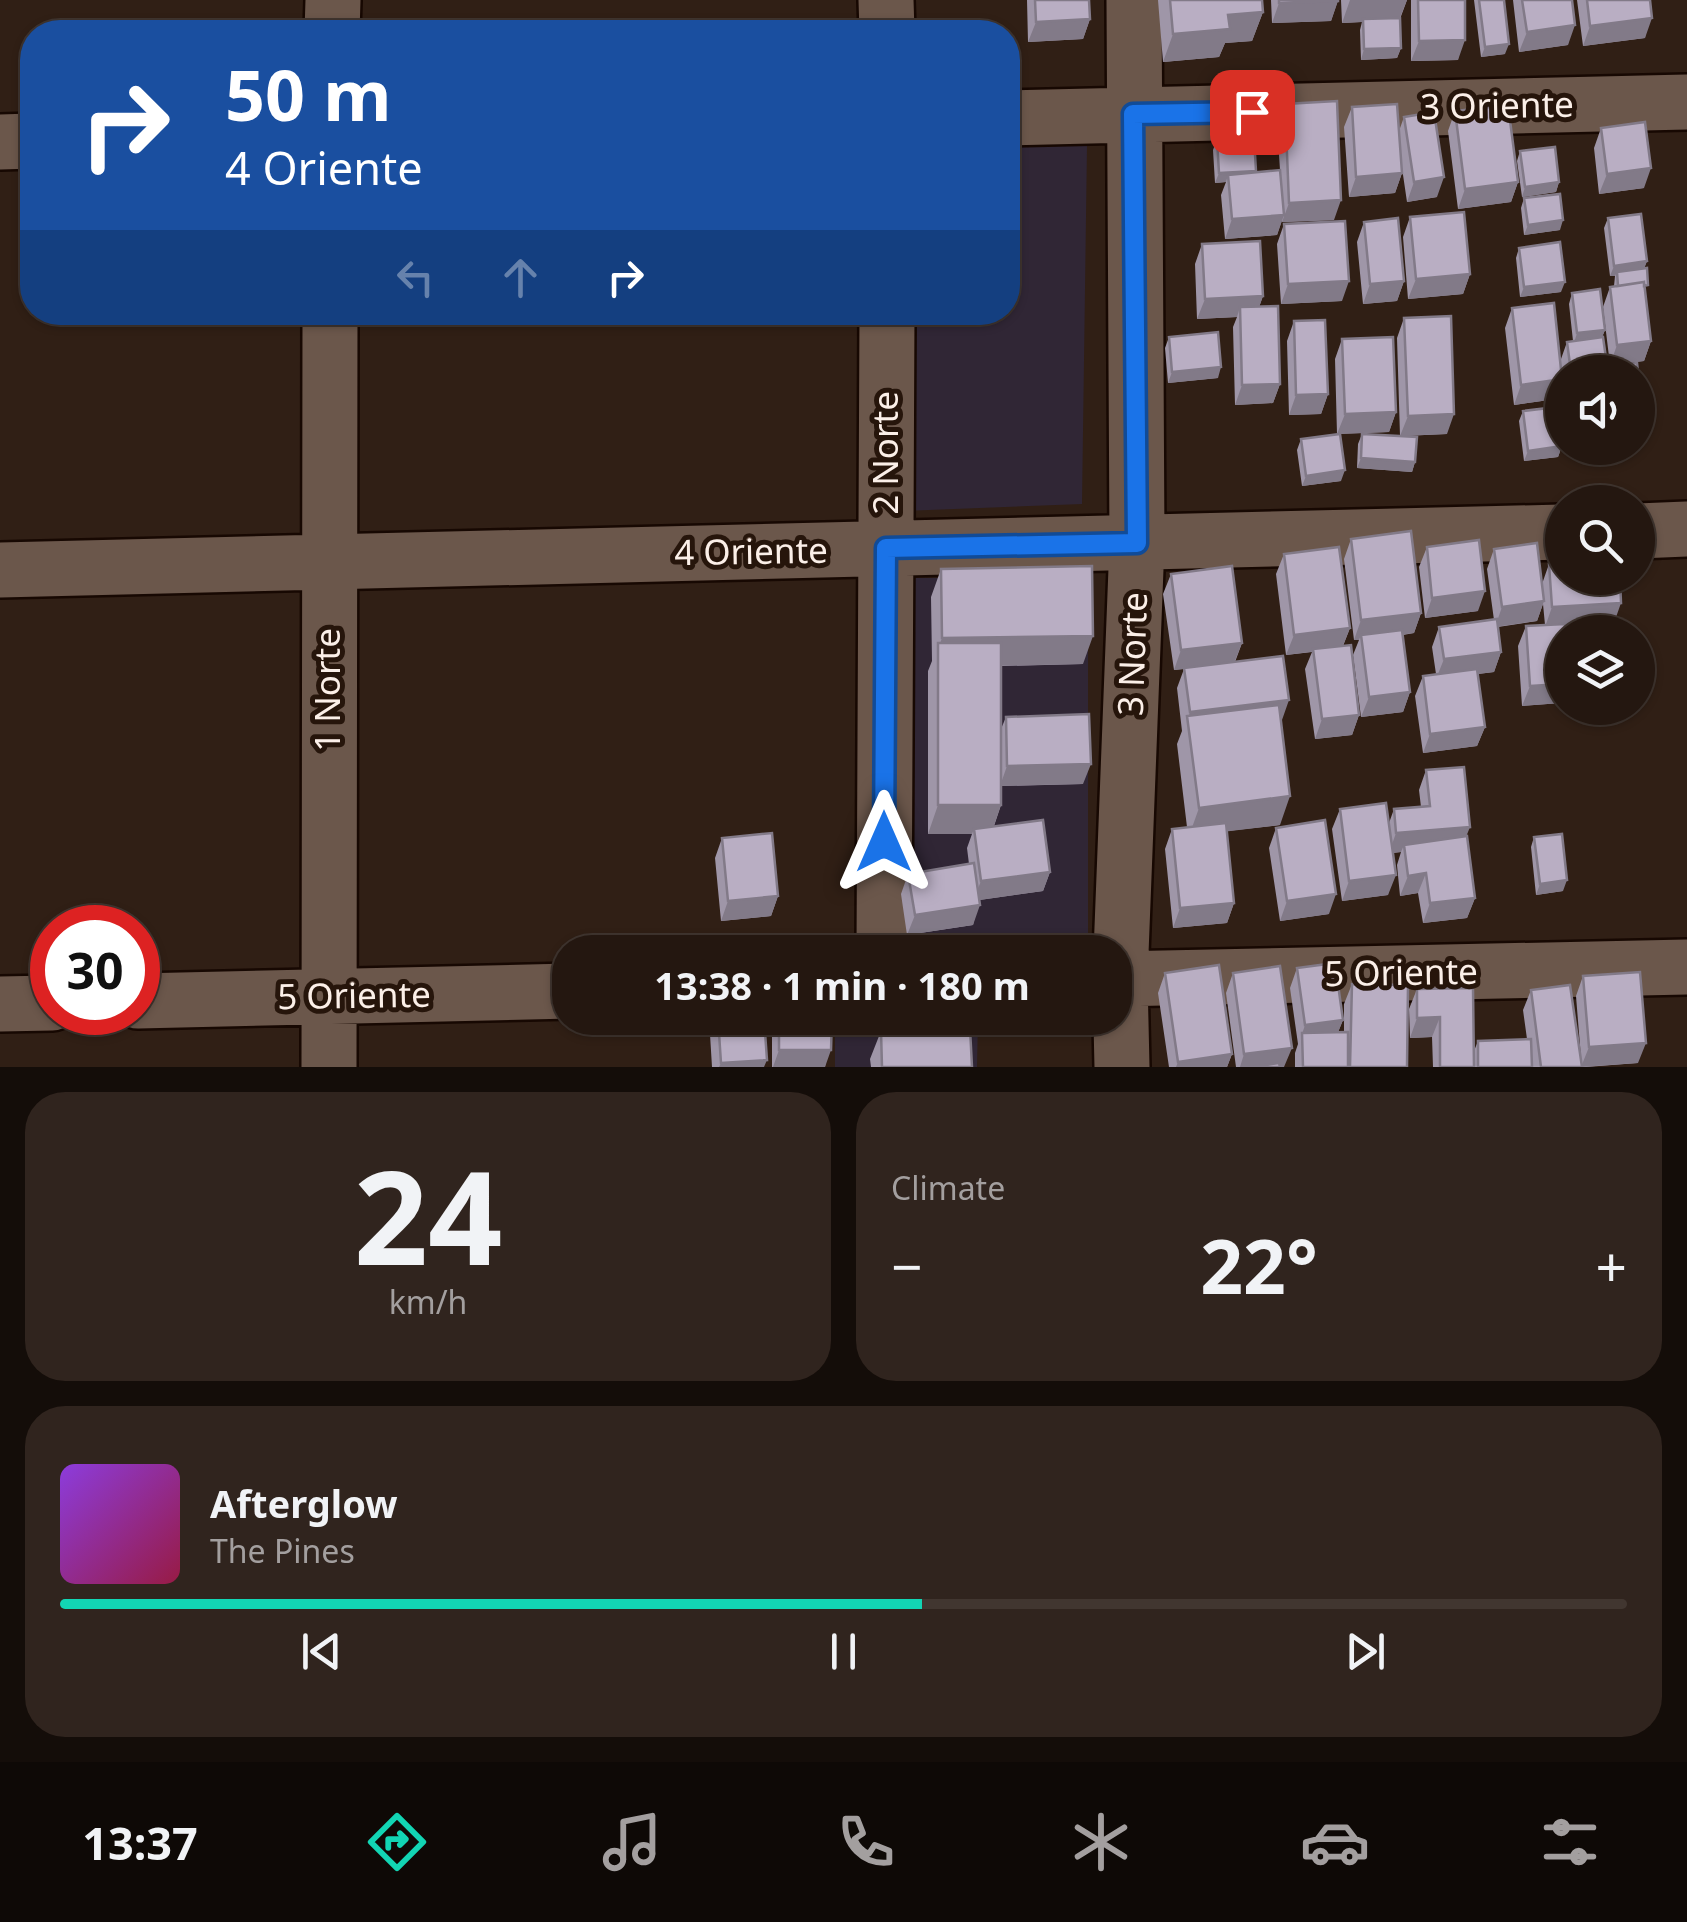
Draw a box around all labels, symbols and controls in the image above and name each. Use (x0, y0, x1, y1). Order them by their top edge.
text: 50 m (225, 46, 392, 142)
icon: right (60, 60, 190, 190)
pin (1210, 70, 1295, 155)
street label: 3 Oriente (1420, 80, 1574, 129)
icon: arrive (1225, 85, 1280, 140)
text: 4 Oriente (225, 137, 423, 198)
icon: left (388, 250, 443, 305)
icon: ahead (493, 250, 548, 305)
icon: right (598, 250, 653, 305)
map controls (1545, 355, 1655, 725)
button: sound (1545, 355, 1655, 465)
street label: 2 Norte (861, 391, 908, 515)
button: search (1545, 485, 1655, 595)
street label: 4 Oriente (674, 526, 828, 575)
street label: 3 Norte (1106, 591, 1157, 717)
button: layers (1545, 615, 1655, 725)
street label: 1 Norte (303, 628, 350, 752)
position arrow (832, 790, 936, 894)
speed limit sign: 30 (30, 905, 160, 1035)
street label: 5 Oriente (1324, 947, 1478, 996)
text: 13:38 · 1 min · 180 m (654, 959, 1030, 1011)
street label: 5 Oriente (277, 970, 431, 1019)
text: 24 (354, 1126, 502, 1303)
text: Climate (891, 1166, 1005, 1209)
text: 22° (1200, 1214, 1318, 1316)
text: − (891, 1228, 922, 1303)
text: + (1596, 1228, 1627, 1303)
text: km/h (389, 1280, 467, 1323)
text: Afterglow (210, 1477, 398, 1529)
text: The Pines (210, 1529, 355, 1572)
icon: previous (294, 1624, 349, 1679)
icon: pause (816, 1624, 871, 1679)
icon: next (1338, 1624, 1393, 1679)
icon: directions (362, 1807, 432, 1877)
icon: music (597, 1807, 667, 1877)
icon: phone (831, 1807, 901, 1877)
icon: climate (1066, 1807, 1136, 1877)
icon: car (1300, 1807, 1370, 1877)
icon: filters (1535, 1807, 1605, 1877)
text: 13:37 (82, 1812, 198, 1873)

